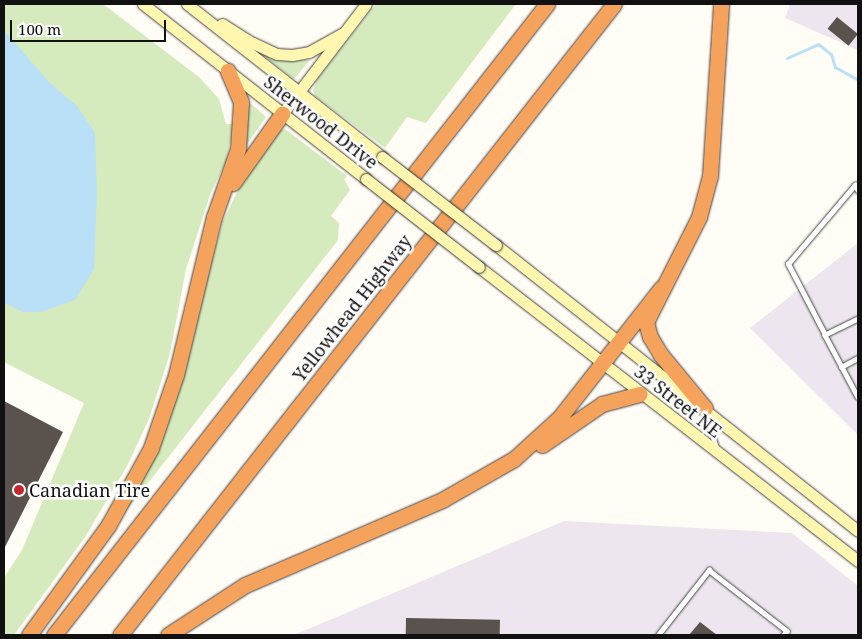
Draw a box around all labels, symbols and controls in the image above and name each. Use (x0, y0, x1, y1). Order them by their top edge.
scale bar (12, 10, 169, 42)
text: 100 m (18, 19, 61, 39)
street label: Sherwood Drive (260, 71, 382, 173)
street label: Yellowhead Highway (288, 230, 416, 386)
street label: 33 Street NE (630, 360, 726, 442)
place label: Canadian Tire (29, 479, 150, 501)
marker: Canadian Tire (13, 484, 25, 496)

